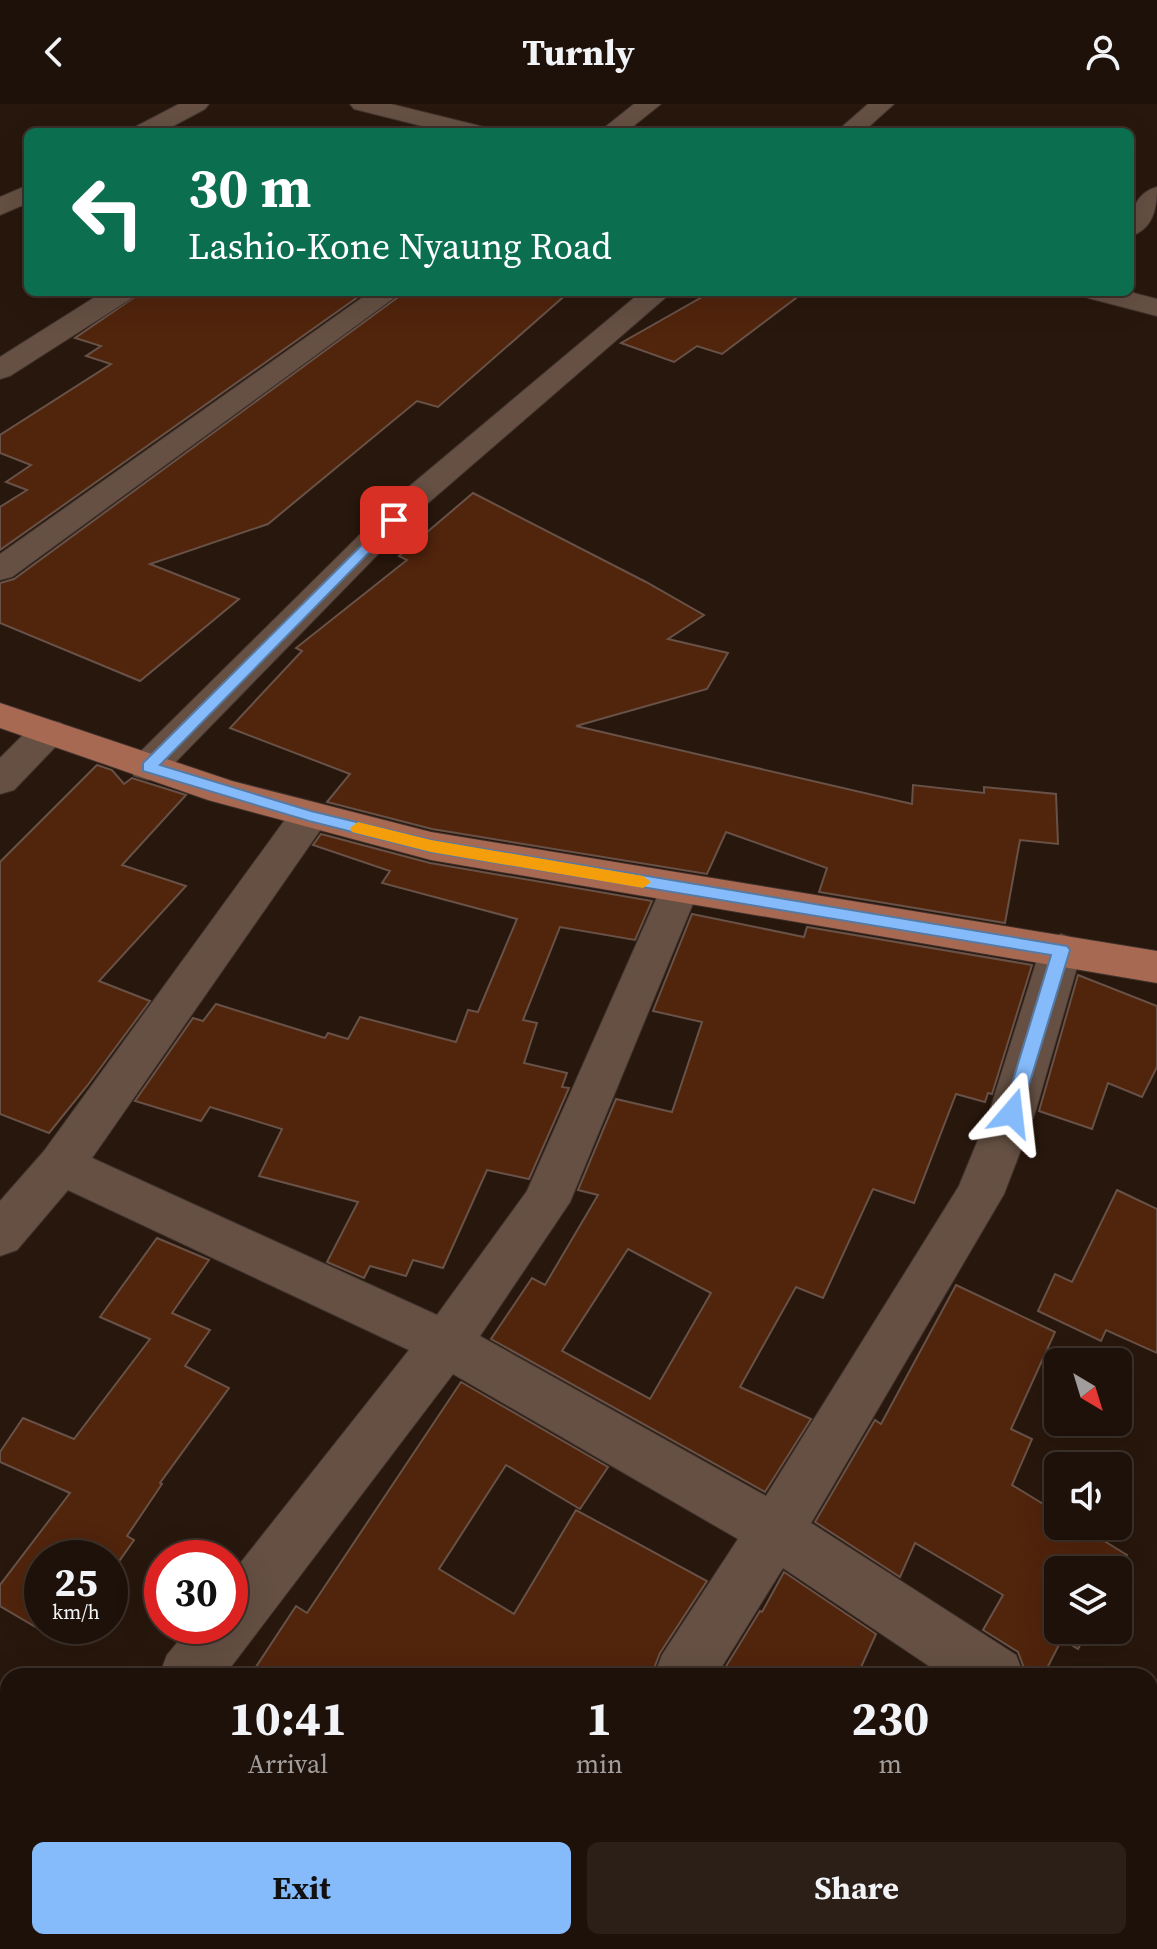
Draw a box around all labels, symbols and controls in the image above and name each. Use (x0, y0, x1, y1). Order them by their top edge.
text: Turnly (522, 28, 635, 77)
icon: back (32, 30, 76, 74)
icon: person (1081, 30, 1125, 74)
text: 30 m (188, 149, 311, 226)
icon: left (56, 160, 160, 264)
text: Lashio-Kone Nyaung Road (188, 222, 612, 271)
pin (360, 486, 428, 554)
icon: arrive (372, 498, 416, 542)
position arrow (970, 1071, 1054, 1155)
north arrow (1044, 1348, 1132, 1436)
map controls (1044, 1348, 1132, 1644)
button: sound (1044, 1452, 1132, 1540)
speed limit sign: 30 (144, 1540, 248, 1644)
text: 25 (54, 1555, 98, 1609)
button: layers (1044, 1556, 1132, 1644)
text: km/h (52, 1598, 100, 1626)
text: 10:41 (229, 1685, 347, 1751)
text: 1 (586, 1685, 612, 1751)
text: 230 (851, 1685, 929, 1751)
text: Arrival (248, 1746, 328, 1782)
text: min (576, 1746, 623, 1782)
text: m (879, 1746, 902, 1782)
button: Exit (32, 1842, 571, 1934)
button: Share (587, 1842, 1126, 1934)

